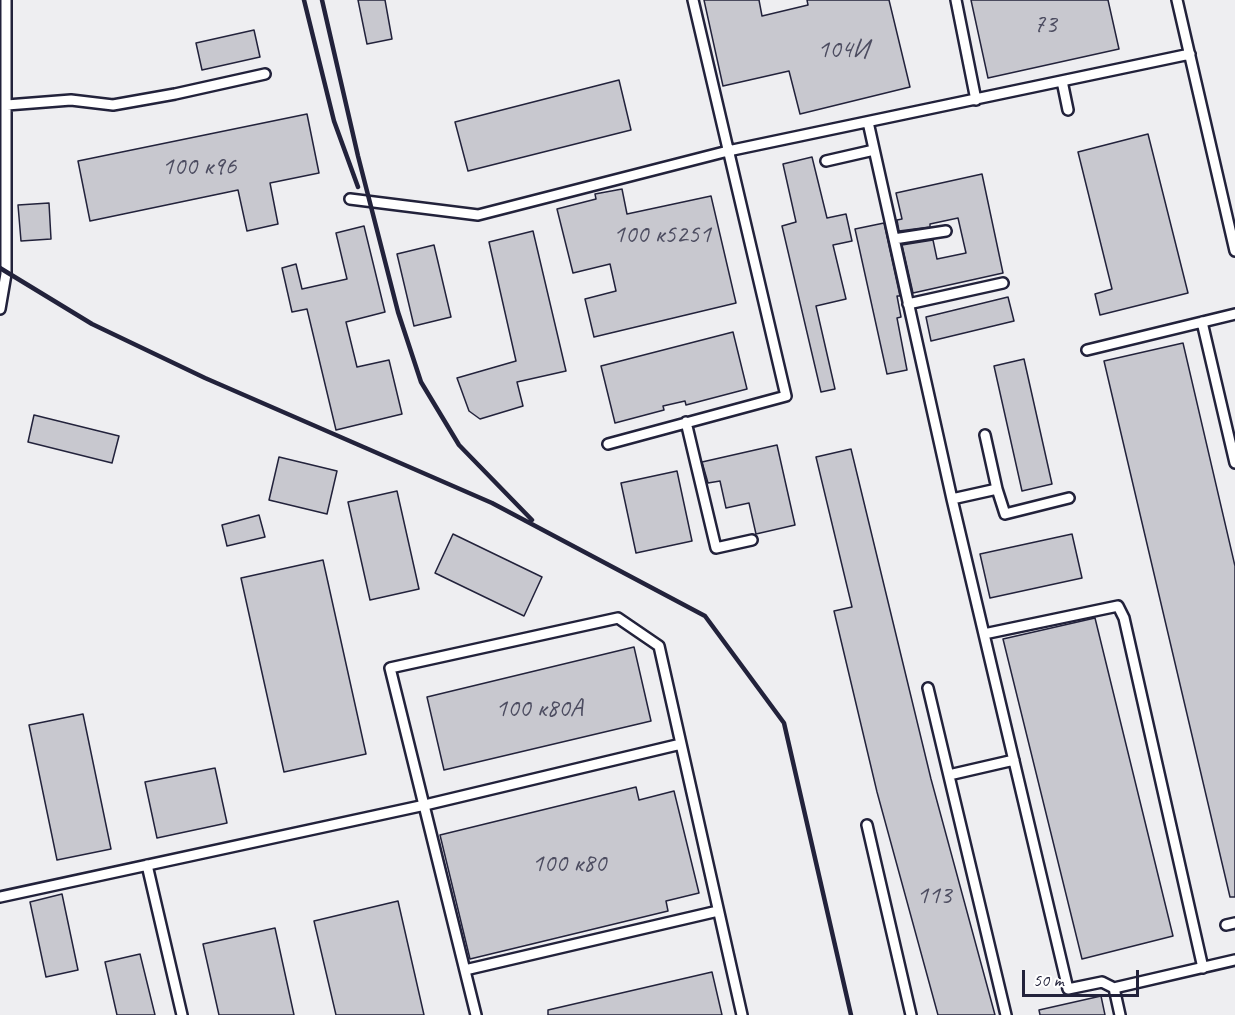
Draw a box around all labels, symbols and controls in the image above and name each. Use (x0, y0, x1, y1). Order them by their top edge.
house number: 73 (1033, 9, 1057, 41)
house number: 104И (817, 34, 869, 66)
house number: 100 к96 (162, 151, 236, 183)
house number: 100 к5251 (613, 219, 711, 251)
house number: 100 к80А (495, 693, 583, 725)
house number: 100 к80 (532, 848, 606, 880)
house number: 113 (916, 880, 952, 912)
scale bar (1025, 958, 1142, 996)
text: 50 m (1033, 969, 1064, 991)

